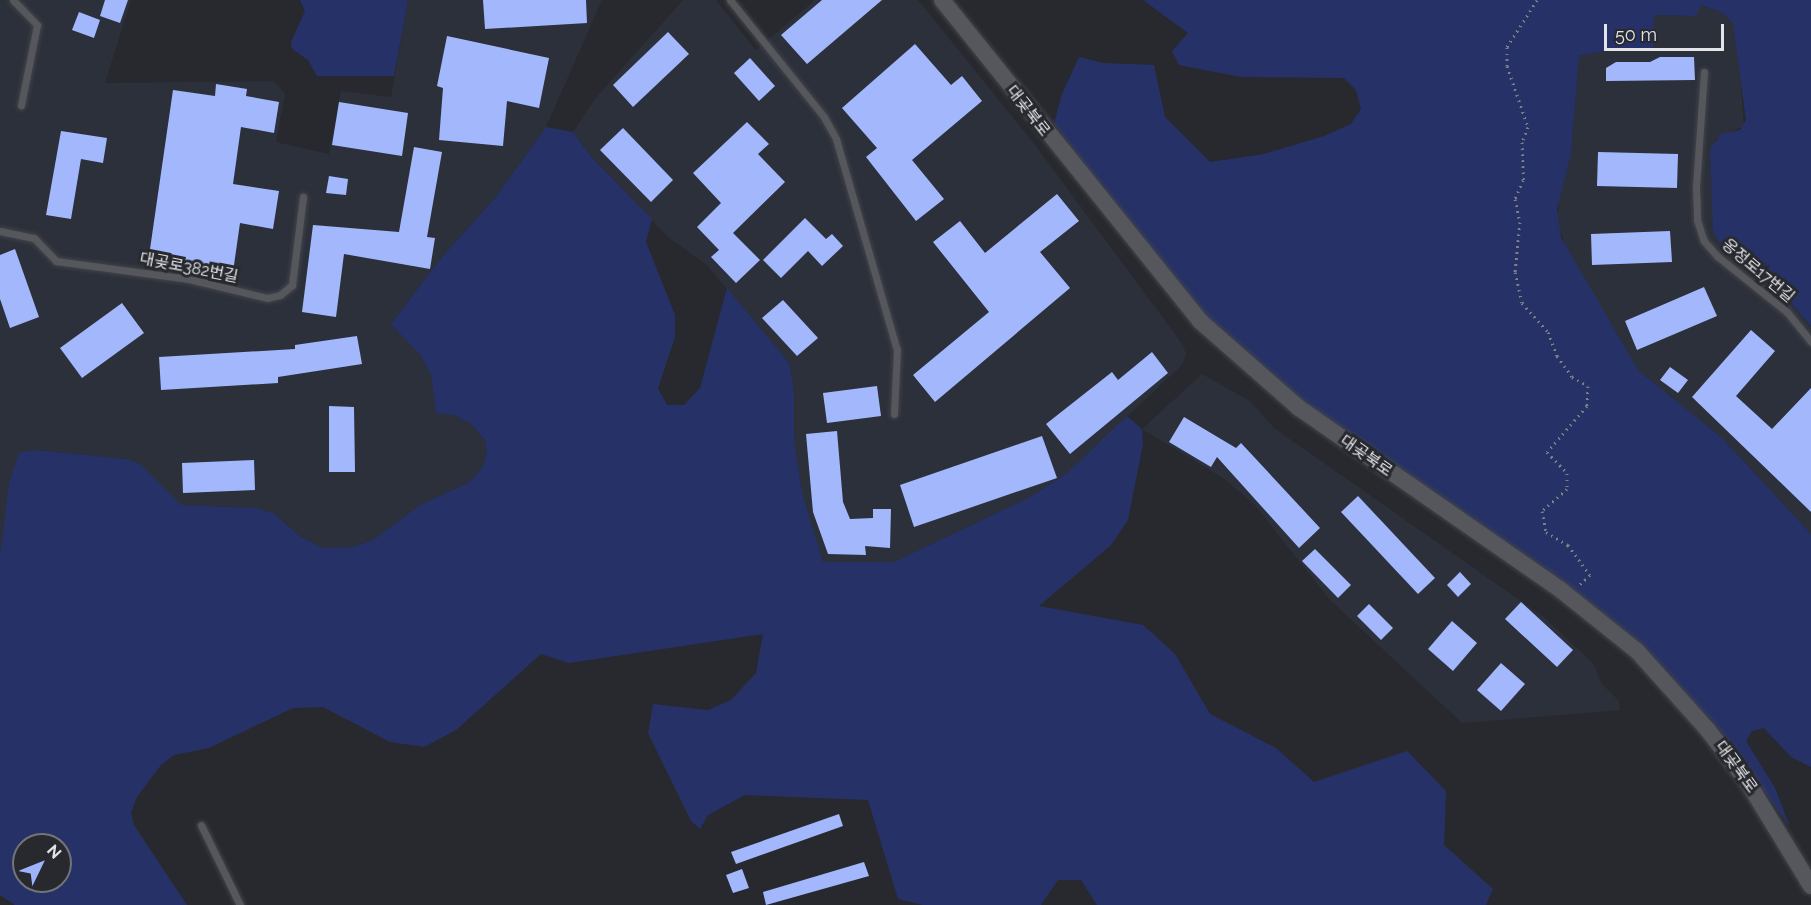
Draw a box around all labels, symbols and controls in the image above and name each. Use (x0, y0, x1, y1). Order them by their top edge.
scale bar (1607, 12, 1727, 50)
text: 50 m (1615, 24, 1657, 45)
street label: 대곶북로 (1002, 82, 1054, 140)
street label: 옹정로17번길 (1718, 235, 1798, 307)
street label: 대곶로382번길 (138, 249, 240, 287)
street label: 대곶북로 (1336, 431, 1396, 481)
street label: 대곶북로 (1711, 738, 1761, 796)
north arrow (12, 833, 72, 893)
text: N (43, 841, 65, 863)

